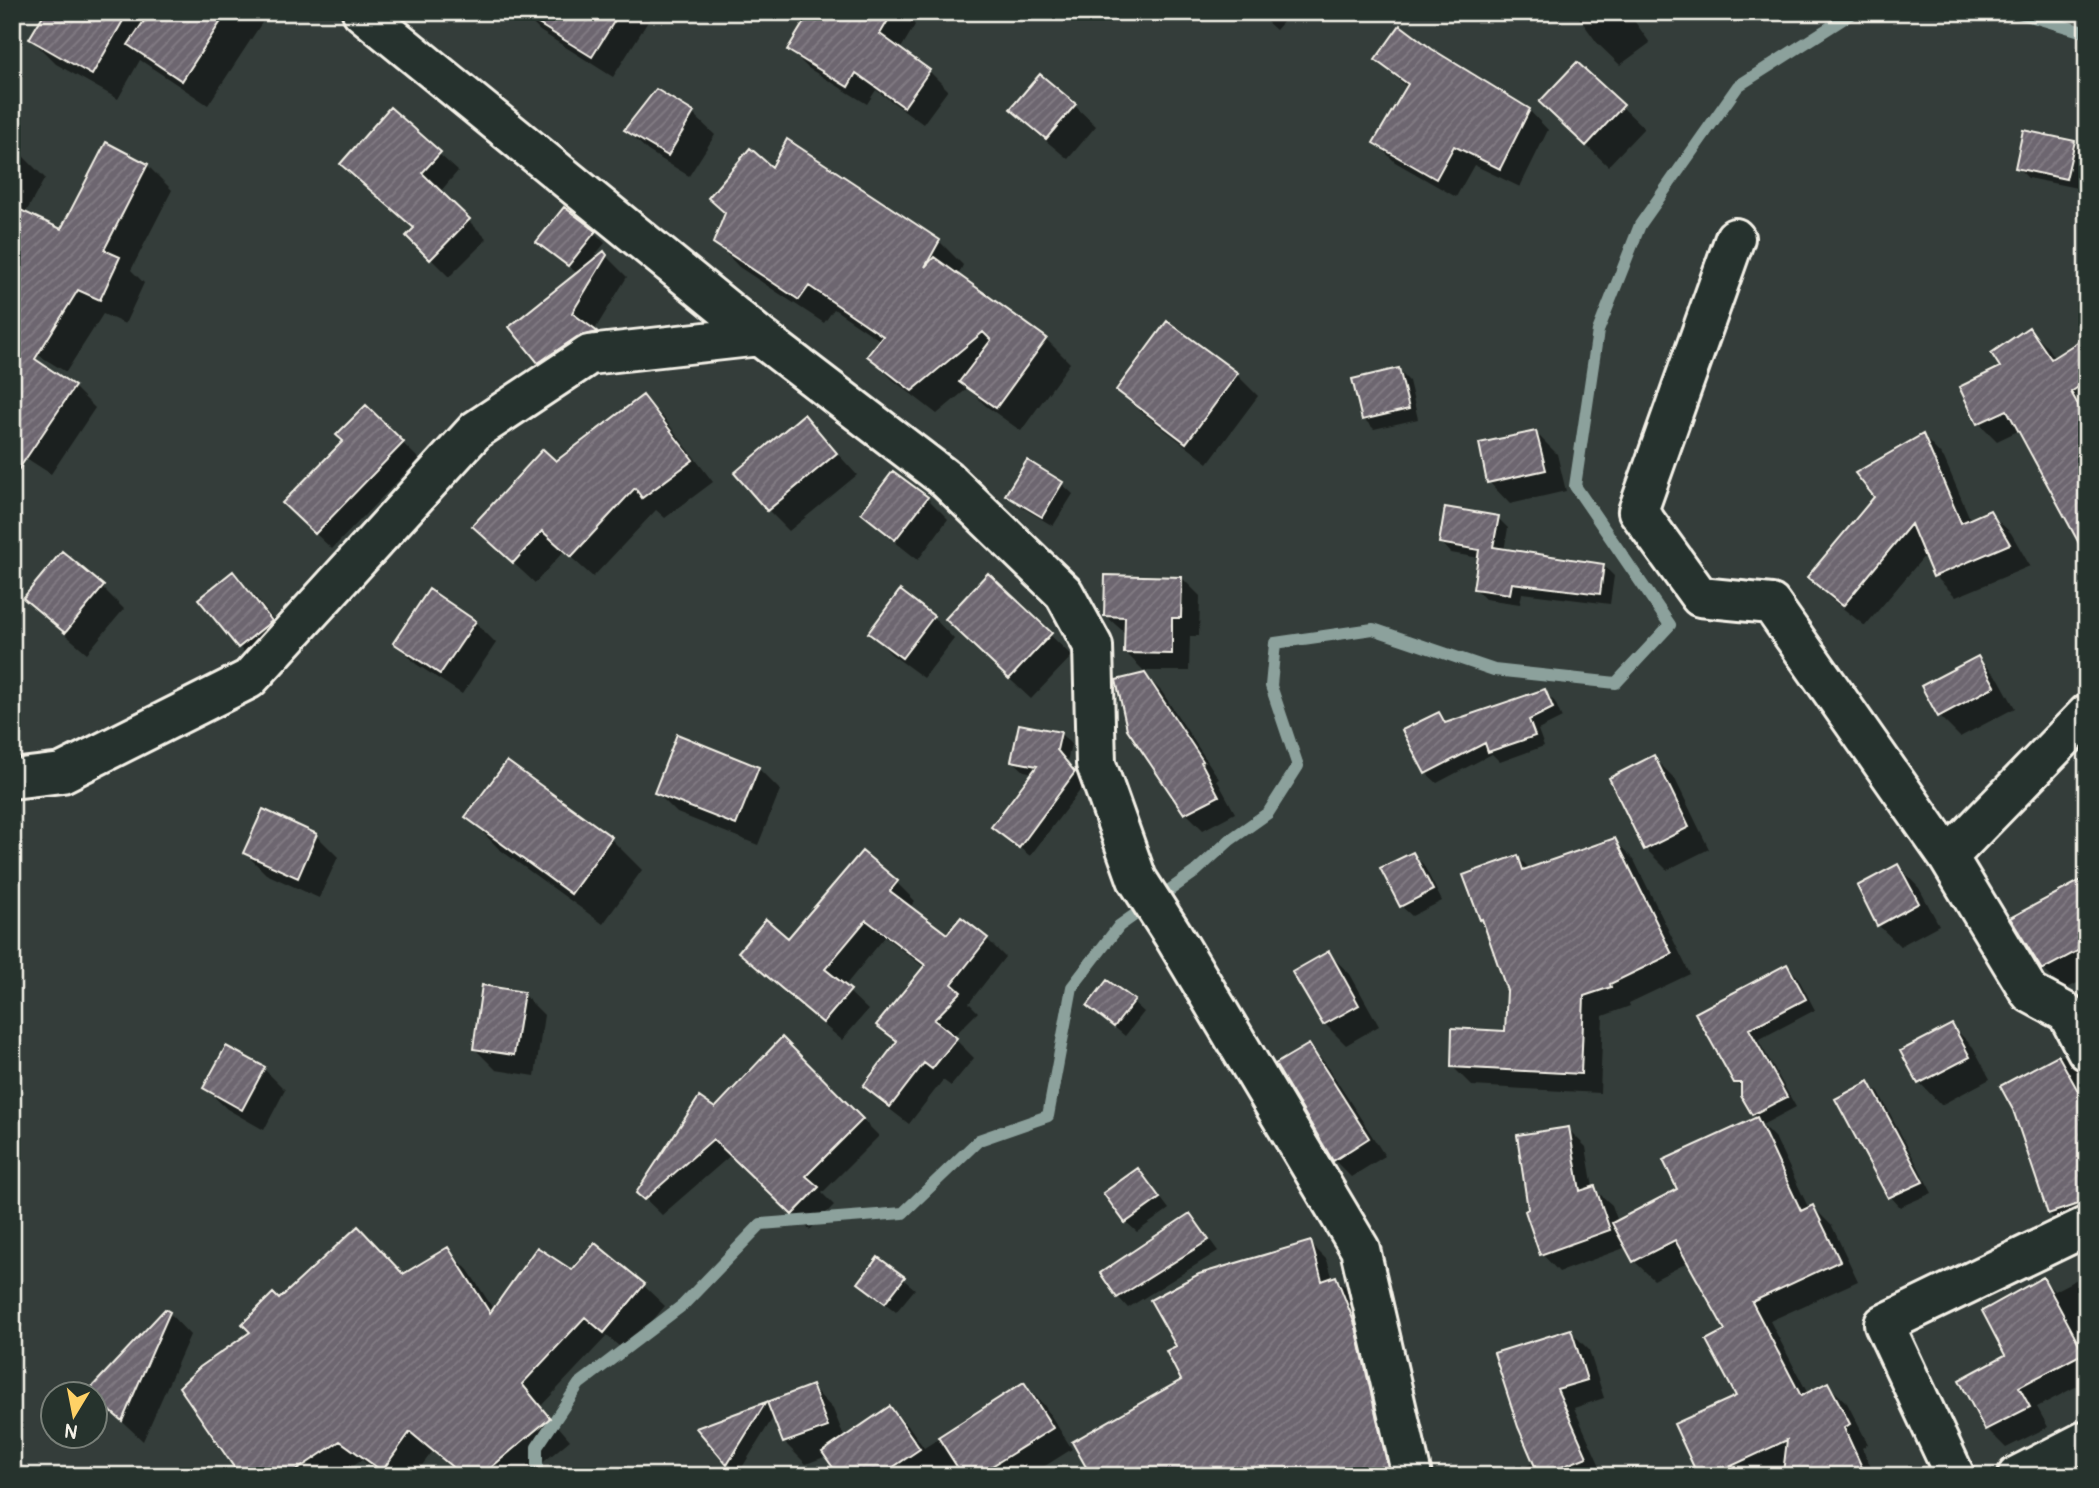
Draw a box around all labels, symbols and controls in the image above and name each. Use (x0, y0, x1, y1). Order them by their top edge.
north arrow (38, 1380, 108, 1450)
text: N (63, 1418, 80, 1444)

